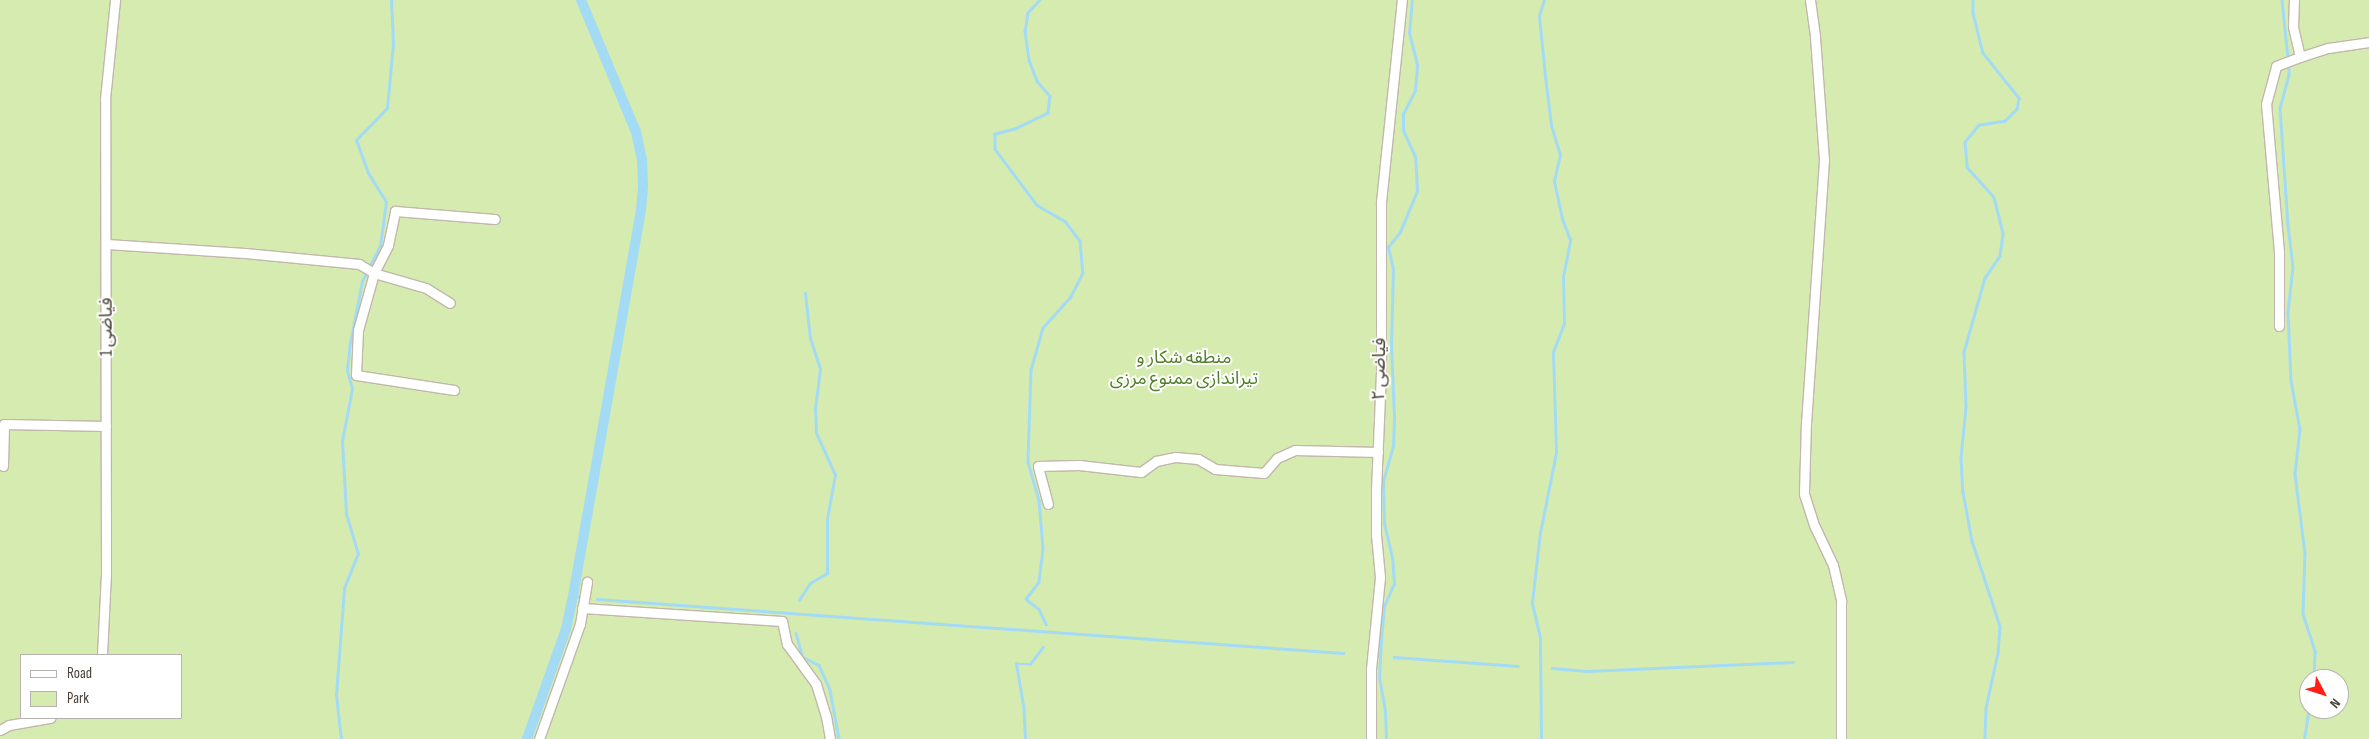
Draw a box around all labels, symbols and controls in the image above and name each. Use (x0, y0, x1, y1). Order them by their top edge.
street label: فیاضی 1 (96, 298, 118, 356)
street label: فیاضی ۲ (1369, 337, 1391, 401)
park label: منطقه شکار و تیراندازی ممنوع مرزی (1110, 348, 1258, 390)
legend (20, 654, 182, 719)
text: Road (67, 664, 92, 683)
north arrow (2299, 669, 2349, 719)
text: Park (67, 689, 89, 708)
text: N (2326, 695, 2344, 712)

